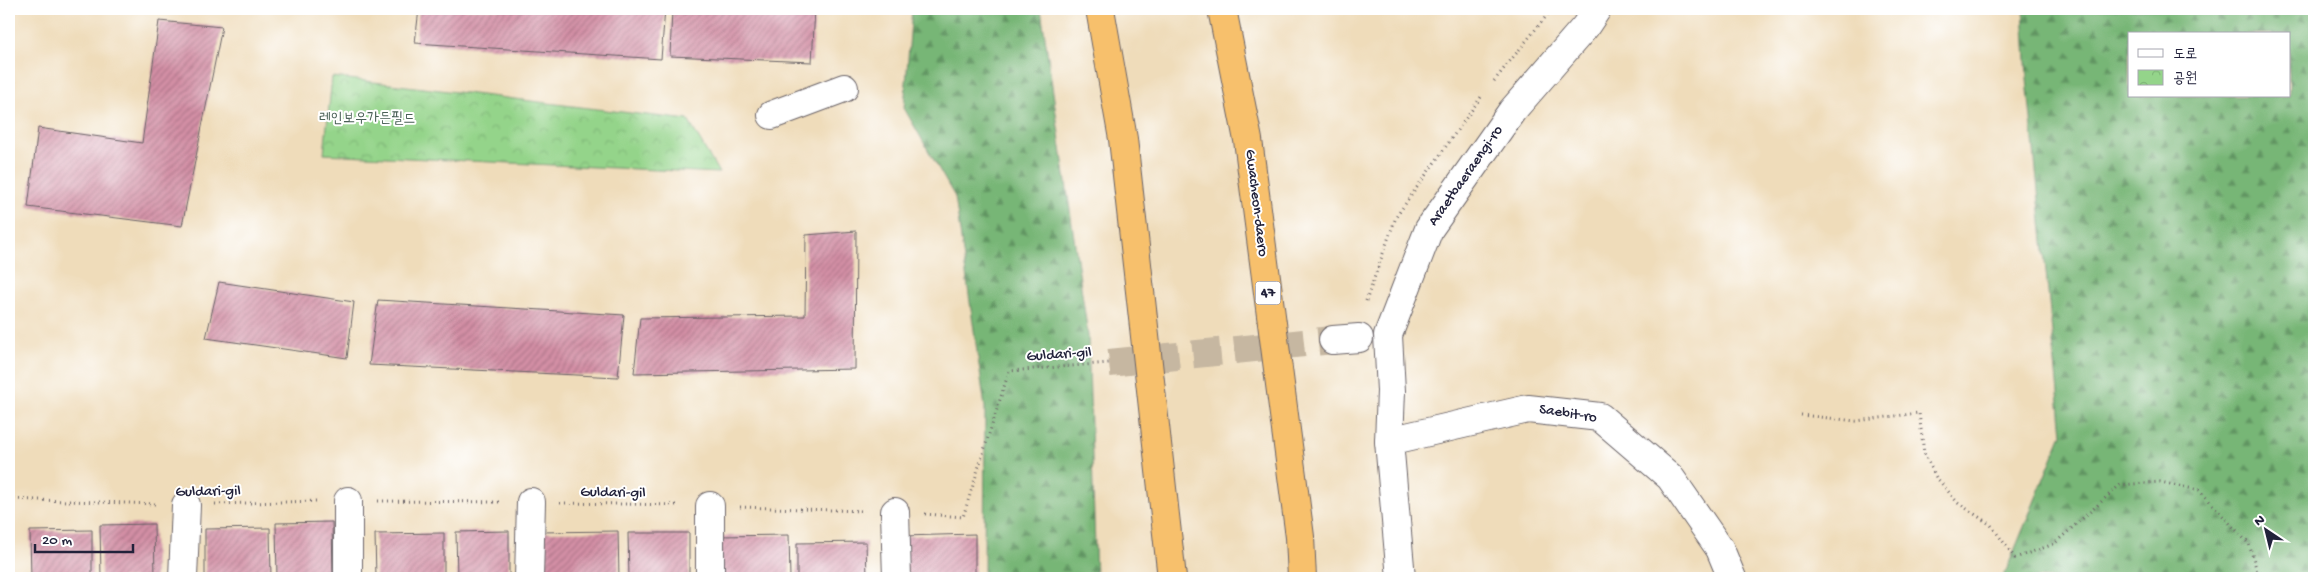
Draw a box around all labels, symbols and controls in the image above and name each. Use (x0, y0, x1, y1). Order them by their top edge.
legend (2128, 32, 2290, 98)
text: 도로 (2173, 46, 2197, 64)
text: 공원 (2173, 70, 2197, 88)
park label: 레인보우가든필드 (319, 110, 415, 128)
street label: Araetbaeraengi-ro (1425, 122, 1507, 230)
street label: Gwacheon-daero (1240, 148, 1272, 258)
road number: 47 (1256, 282, 1280, 304)
street label: Guldari-gil (1026, 344, 1092, 366)
street label: Saebit-ro (1538, 401, 1598, 427)
street label: Guldari-gil (175, 482, 241, 502)
street label: Guldari-gil (580, 483, 646, 503)
north arrow (2240, 504, 2290, 554)
text: N (2251, 512, 2269, 531)
scale bar (35, 522, 132, 554)
text: 20 m (42, 532, 72, 550)

